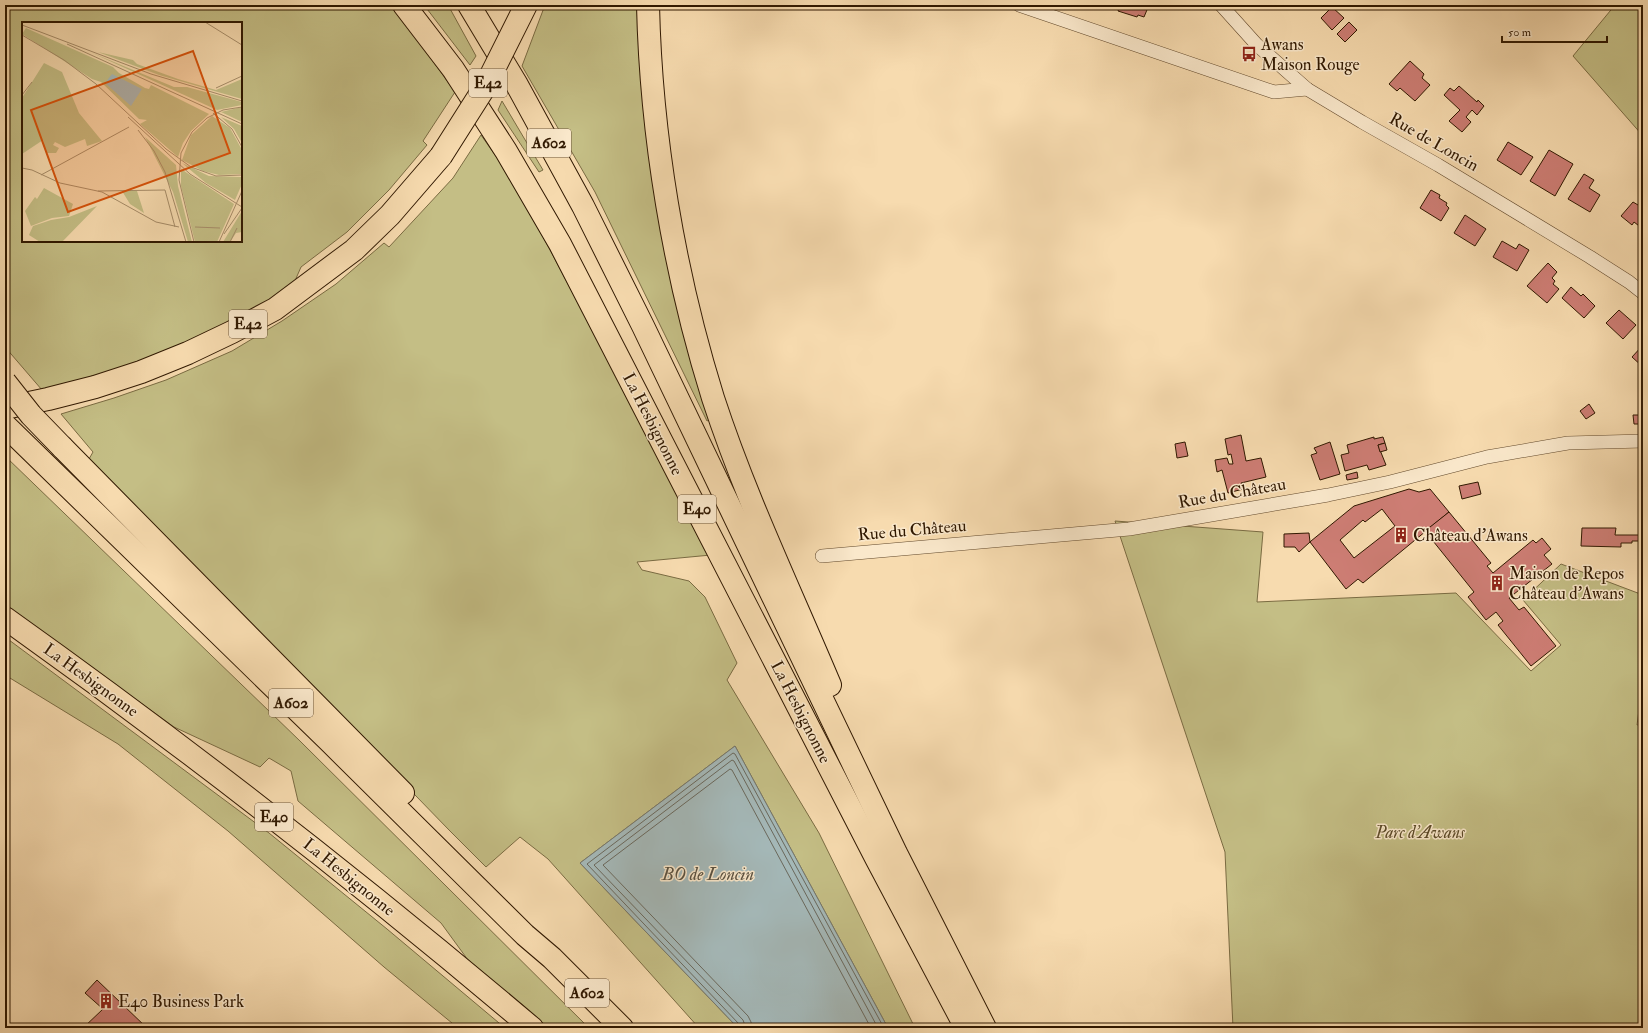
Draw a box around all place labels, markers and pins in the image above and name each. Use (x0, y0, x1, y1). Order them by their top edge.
place label: Awans Maison Rouge (1260, 34, 1360, 75)
bus stop icon: Awans Maison Rouge (1240, 45, 1258, 63)
place label: Château d'Awans (1413, 525, 1528, 546)
building icon: Château d'Awans (1392, 526, 1410, 544)
place label: Maison de Repos Château d'Awans (1509, 563, 1624, 604)
building icon: Maison de Repos Château d'Awans (1488, 574, 1506, 592)
place label: E40 Business Park (118, 991, 244, 1012)
building icon: E40 Business Park (97, 992, 115, 1010)

